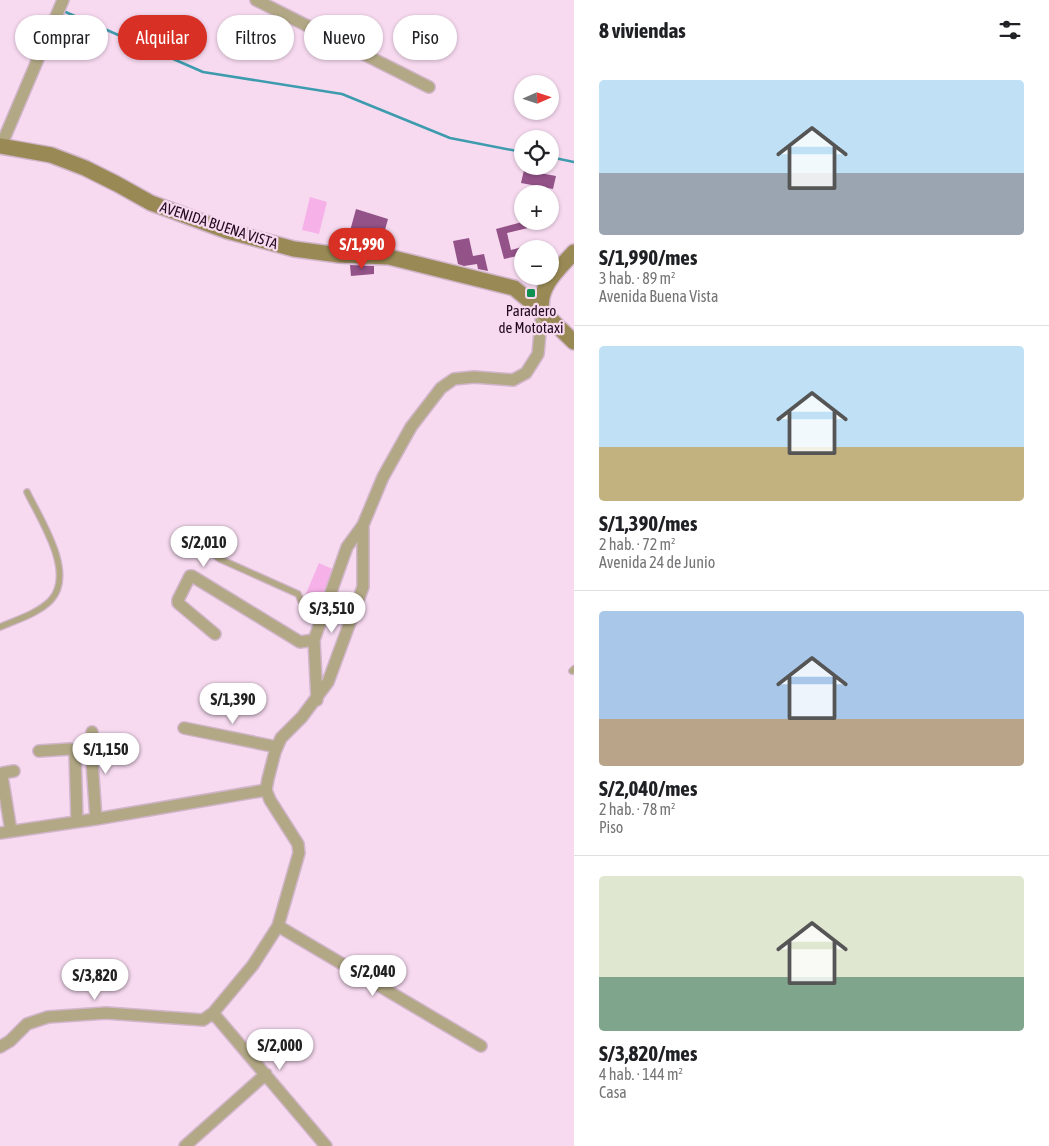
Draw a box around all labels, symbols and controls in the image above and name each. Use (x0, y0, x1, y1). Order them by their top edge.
chip: Comprar (15, 15, 108, 60)
chip: Alquilar (118, 15, 207, 60)
chip: Filtros (217, 15, 294, 60)
chip: Nuevo (304, 15, 383, 60)
chip: Piso (393, 15, 457, 60)
icon: filters (996, 16, 1024, 44)
text: 8 viviendas (599, 18, 686, 42)
north arrow (514, 75, 559, 120)
map controls (514, 75, 559, 285)
icon: home (767, 113, 857, 203)
button: locate (514, 130, 559, 175)
button: + (514, 185, 559, 230)
street label: AVENIDA BUENA VISTA (158, 198, 281, 252)
pin: S/1,990 (316, 228, 408, 270)
text: S/1,990 (339, 235, 385, 253)
button: − (514, 240, 559, 285)
text: S/1,990/mes (599, 245, 697, 269)
text: 3 hab. · 89 m² (599, 269, 675, 287)
marker: Paradero de Mototaxi (525, 287, 537, 299)
text: Avenida Buena Vista (599, 287, 718, 305)
place label: Paradero de Mototaxi (498, 302, 564, 336)
icon: home (767, 378, 857, 468)
text: S/1,390/mes (599, 511, 697, 535)
pin: S/2,010 (158, 526, 250, 568)
text: S/2,010 (181, 533, 227, 551)
text: 2 hab. · 72 m² (599, 535, 675, 553)
text: Avenida 24 de Junio (599, 553, 715, 571)
pin: S/3,510 (286, 592, 378, 634)
text: S/3,510 (309, 599, 355, 617)
icon: home (767, 643, 857, 733)
pin: S/1,390 (187, 682, 279, 725)
text: S/1,390 (210, 690, 256, 708)
pin: S/1,150 (60, 732, 152, 775)
text: S/1,150 (83, 740, 129, 758)
text: S/2,040/mes (599, 776, 697, 800)
text: 2 hab. · 78 m² (599, 800, 675, 818)
text: Piso (599, 818, 623, 836)
icon: home (767, 908, 857, 998)
pin: S/2,040 (327, 954, 419, 997)
pin: S/3,820 (49, 958, 141, 1001)
text: S/2,040 (350, 962, 396, 980)
text: S/3,820 (72, 966, 118, 984)
pin: S/2,000 (234, 1028, 326, 1071)
text: S/2,000 (257, 1036, 303, 1054)
text: S/3,820/mes (599, 1041, 697, 1065)
text: 4 hab. · 144 m² (599, 1065, 683, 1083)
text: Casa (599, 1083, 627, 1101)

